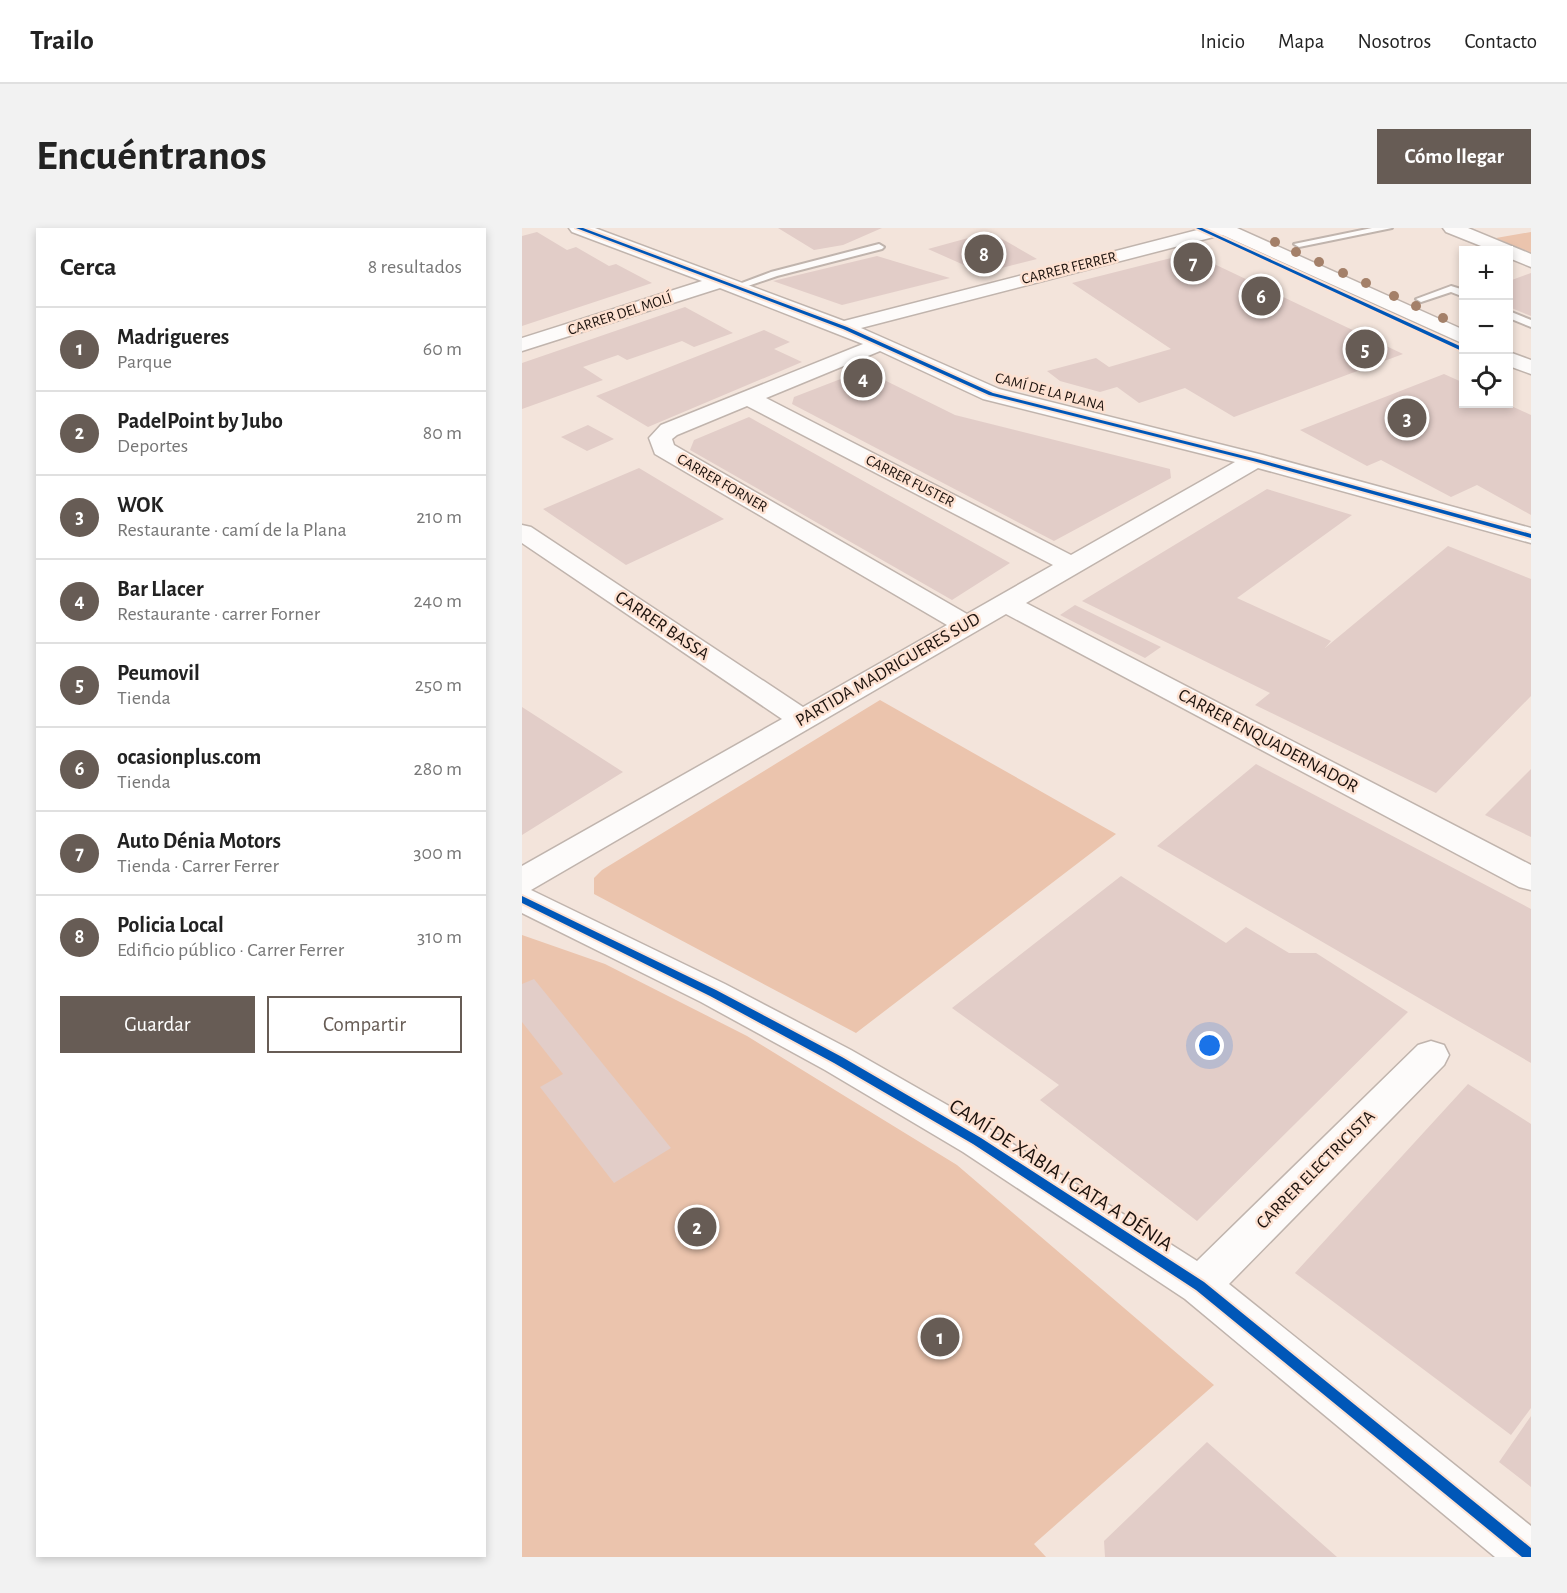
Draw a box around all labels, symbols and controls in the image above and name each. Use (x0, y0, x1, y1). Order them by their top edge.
text: Trailo (30, 27, 94, 55)
text: Inicio (1200, 31, 1245, 52)
text: Mapa (1278, 31, 1325, 52)
text: Nosotros (1358, 31, 1431, 52)
text: Contacto (1464, 31, 1537, 52)
button: Cómo llegar (1377, 129, 1531, 184)
text: Encuéntranos (36, 135, 267, 177)
pin: 8 (964, 231, 1004, 276)
pin: 7 (1174, 240, 1212, 285)
map controls (1459, 246, 1513, 408)
button: + (1459, 246, 1513, 300)
street label: CARRER FERRER (1020, 249, 1118, 287)
text: Cerca (60, 254, 117, 280)
text: 8 resultados (368, 257, 462, 277)
pin: 6 (1242, 274, 1280, 318)
street label: CARRER DEL MOLÍ (566, 288, 674, 338)
button: − (1459, 300, 1513, 354)
text: Madrigueres (117, 326, 229, 348)
pin: 5 (1346, 326, 1384, 372)
text: 1 (76, 339, 83, 359)
text: 60 m (423, 339, 462, 359)
text: Parque (117, 352, 172, 372)
button: locate (1459, 354, 1513, 408)
pin: 4 (844, 356, 882, 400)
street label: CAMÍ DE LA PLANA (993, 368, 1107, 414)
pin: 3 (1388, 396, 1426, 441)
text: PadelPoint by Jubo (117, 410, 283, 432)
text: 2 (75, 423, 84, 443)
text: 80 m (423, 423, 462, 443)
text: Deportes (117, 436, 188, 456)
street label: CARRER FORNER (674, 451, 770, 515)
street label: CARRER FUSTER (863, 452, 957, 510)
text: WOK (117, 494, 163, 516)
text: 3 (75, 507, 84, 527)
text: 210 m (416, 507, 462, 527)
text: Restaurante · camí de la Plana (117, 520, 347, 540)
text: Bar Llacer (117, 578, 204, 600)
street label: CARRER BASSA (612, 588, 713, 664)
text: 4 (74, 591, 85, 611)
text: 240 m (413, 591, 462, 611)
text: Restaurante · carrer Forner (117, 604, 320, 624)
street label: PARTIDA MADRIGUERES SUD (793, 610, 983, 730)
text: Peumovil (117, 662, 200, 684)
text: 5 (75, 675, 84, 695)
text: 250 m (415, 675, 462, 695)
street label: CARRER ENQUADERNADOR (1175, 686, 1361, 796)
text: Tienda (117, 688, 171, 708)
text: ocasionplus.com (117, 746, 261, 768)
text: 6 (75, 759, 84, 779)
text: 280 m (414, 759, 462, 779)
text: Tienda (117, 772, 171, 792)
text: Auto Dénia Motors (117, 830, 281, 852)
text: 7 (75, 843, 84, 863)
text: 300 m (413, 843, 462, 863)
text: Tienda · Carrer Ferrer (117, 856, 279, 876)
text: Policia Local (117, 914, 224, 936)
text: 8 (75, 927, 84, 947)
text: 310 m (417, 927, 462, 947)
text: Edificio público · Carrer Ferrer (117, 940, 344, 960)
button: Guardar (60, 996, 255, 1053)
button: Compartir (267, 996, 462, 1053)
your location (1195, 1031, 1224, 1060)
street label: CAMÍ DE XÀBIA I GATA A DÉNIA (945, 1093, 1178, 1255)
street label: CARRER ELECTRICISTA (1253, 1107, 1379, 1233)
pin: 2 (678, 1204, 717, 1250)
pin: 1 (920, 1314, 960, 1360)

